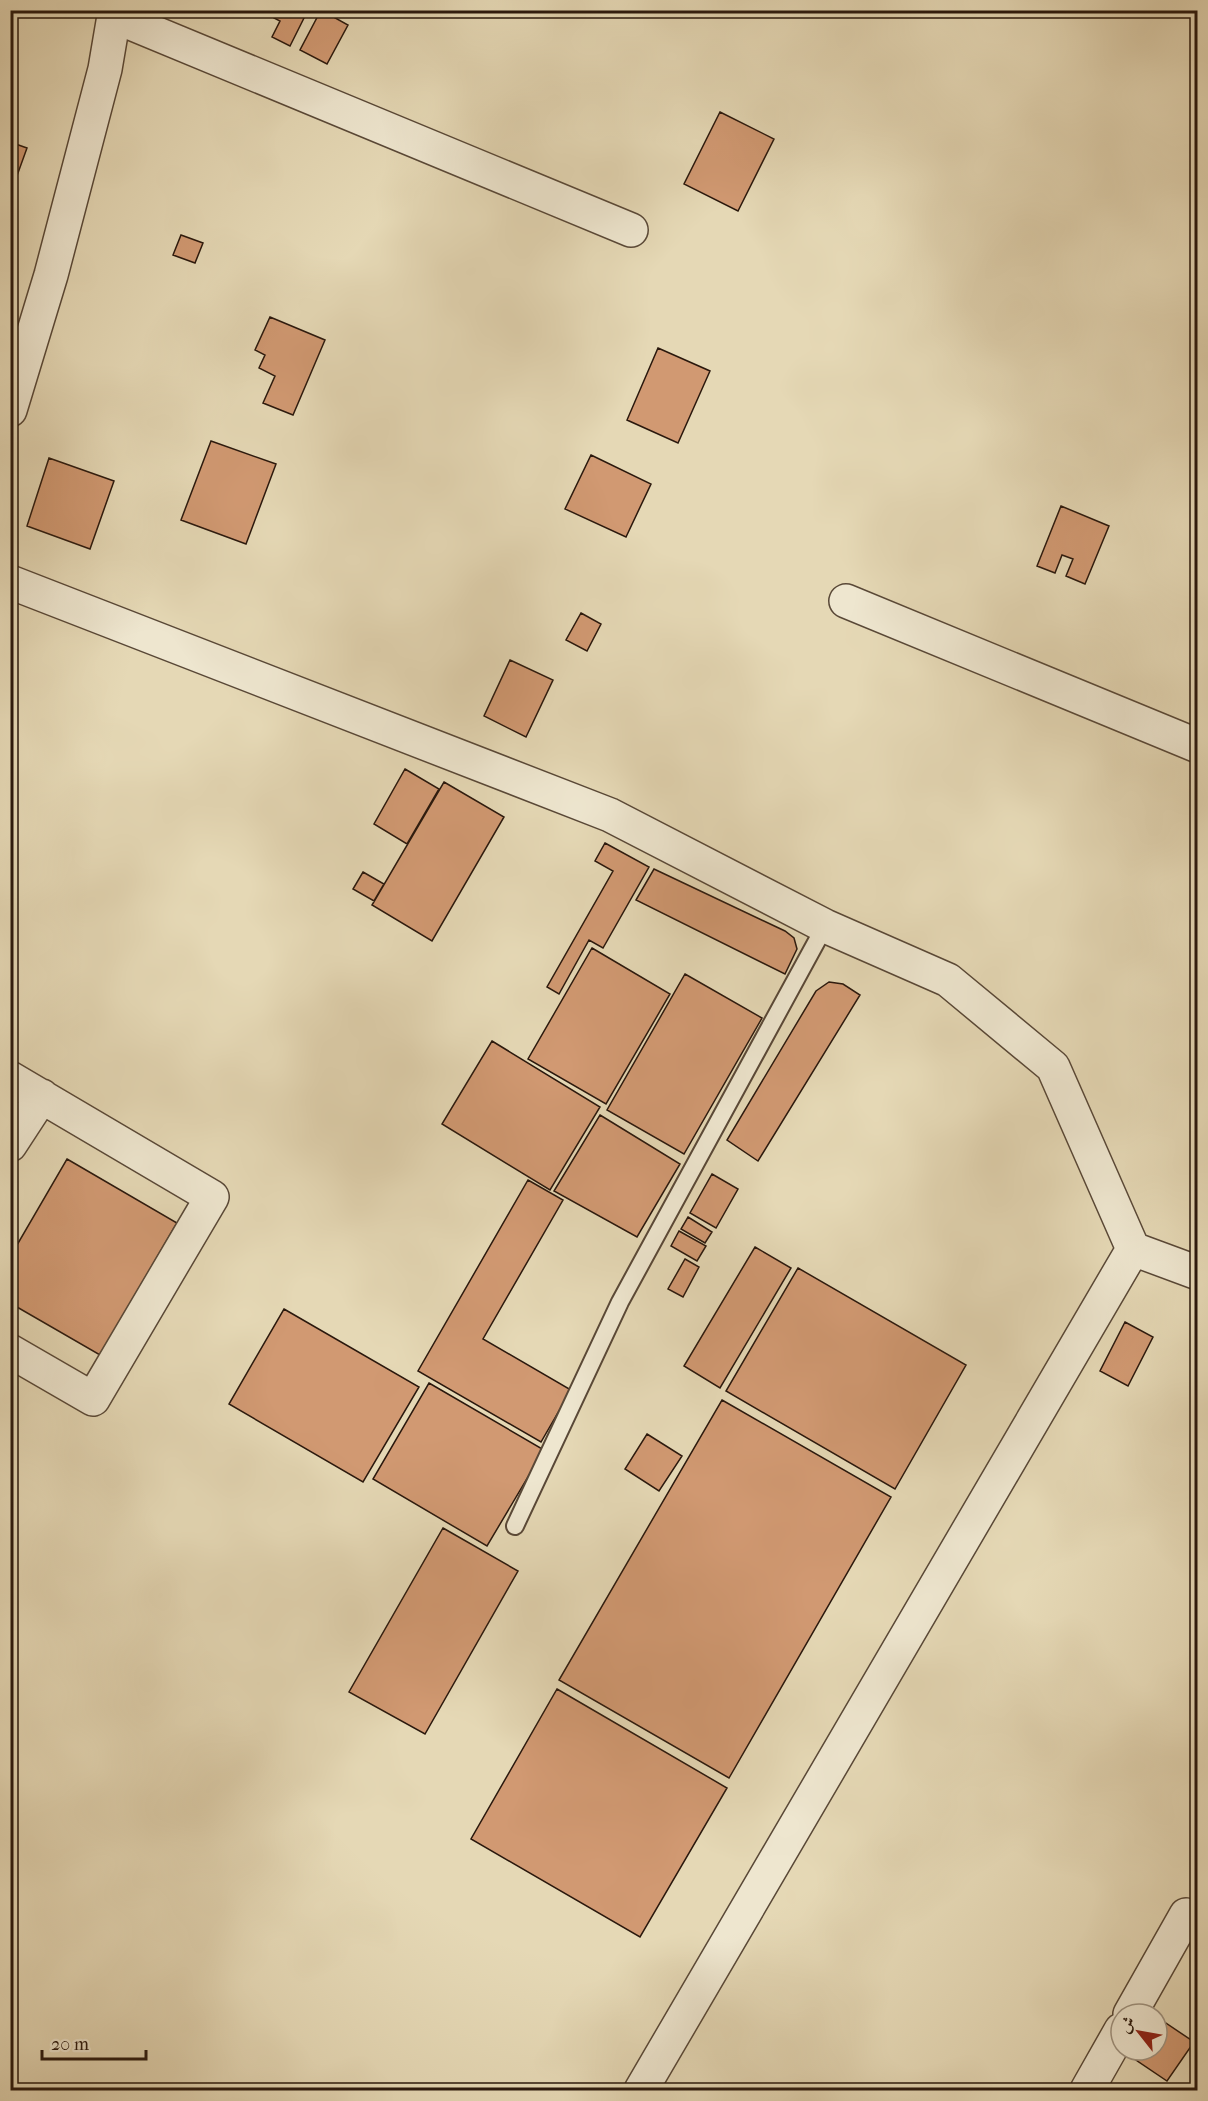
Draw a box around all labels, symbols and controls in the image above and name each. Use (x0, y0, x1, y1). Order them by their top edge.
north arrow (1109, 2002, 1169, 2062)
text: ش (1114, 2013, 1139, 2036)
scale bar (42, 2023, 146, 2061)
text: 20 m (51, 2034, 89, 2055)

